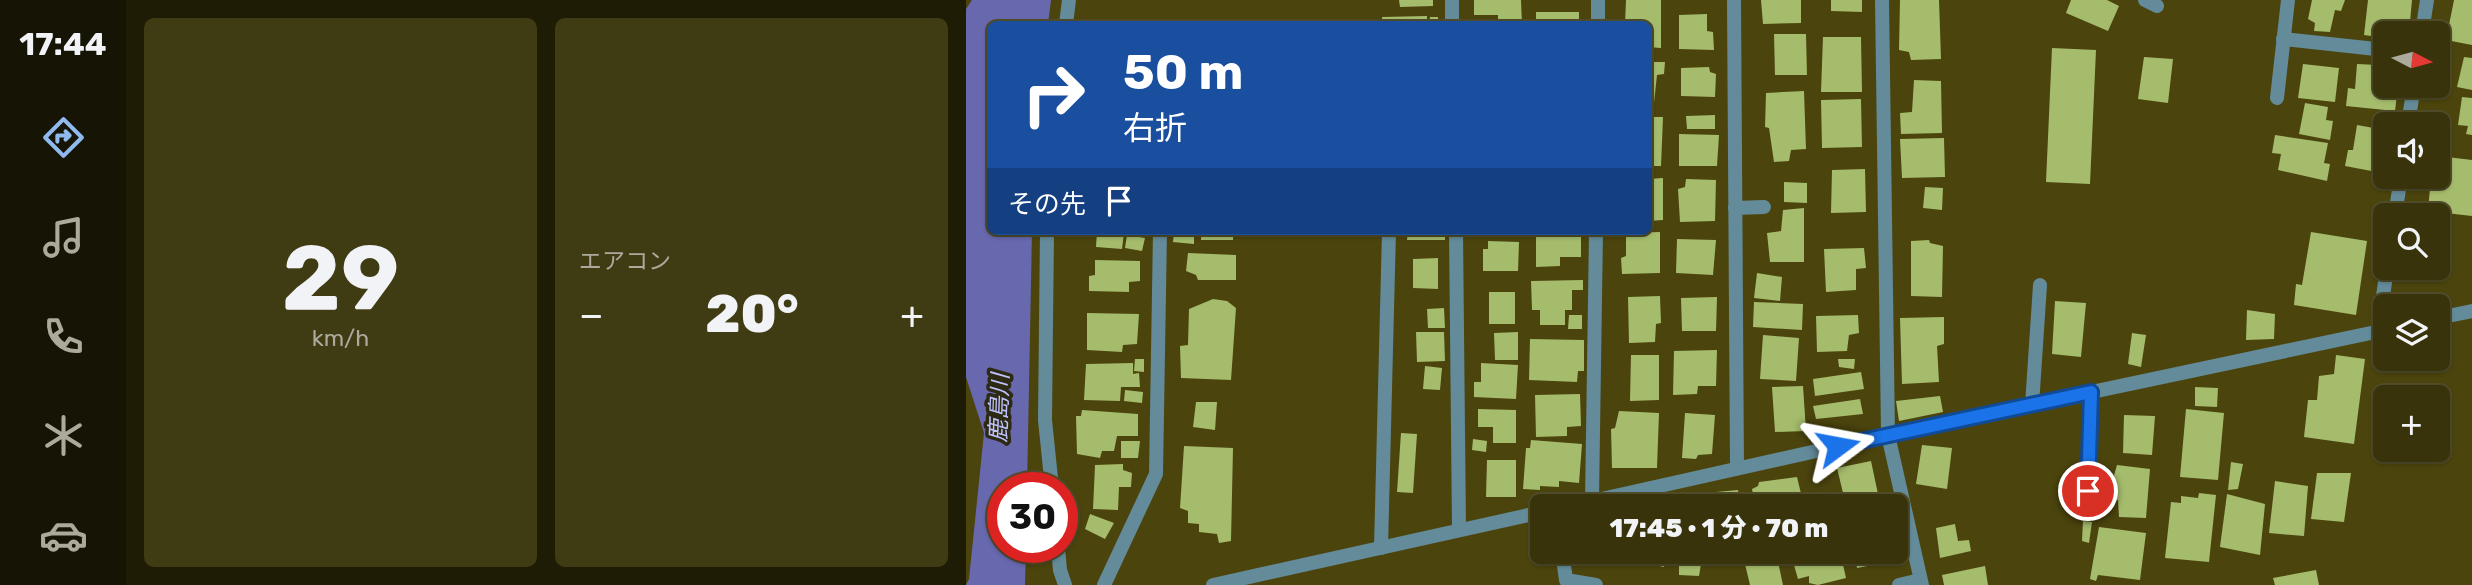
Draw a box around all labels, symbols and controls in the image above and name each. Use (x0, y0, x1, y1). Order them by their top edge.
north arrow (2373, 21, 2450, 98)
map controls (2373, 21, 2450, 462)
text: 17:44 (19, 25, 107, 63)
text: 50 m (1123, 43, 1243, 101)
icon: right (1008, 49, 1099, 140)
text: 右折 (1123, 109, 1187, 147)
button: sound (2373, 112, 2450, 189)
icon: directions (39, 113, 88, 162)
icon: arrive (1100, 182, 1138, 220)
text: その先 (1008, 189, 1086, 220)
button: search (2373, 203, 2450, 280)
icon: music (39, 213, 88, 262)
text: 29 (282, 224, 399, 332)
text: エアコン (579, 247, 671, 275)
text: 20° (705, 283, 799, 345)
text: − (579, 292, 604, 338)
text: + (900, 292, 924, 338)
button: layers (2373, 294, 2450, 371)
icon: phone (39, 312, 88, 361)
text: km/h (312, 324, 369, 352)
water label: 鹿島川 (984, 370, 1014, 443)
button: + (2373, 385, 2450, 462)
position arrow (1801, 409, 1875, 483)
icon: climate (39, 411, 88, 460)
pin (2058, 461, 2118, 521)
speed limit sign: 30 (987, 472, 1078, 563)
icon: arrive (2069, 472, 2107, 510)
icon: car (39, 511, 88, 560)
text: 17:45 · 1 分 · 70 m (1610, 513, 1828, 544)

